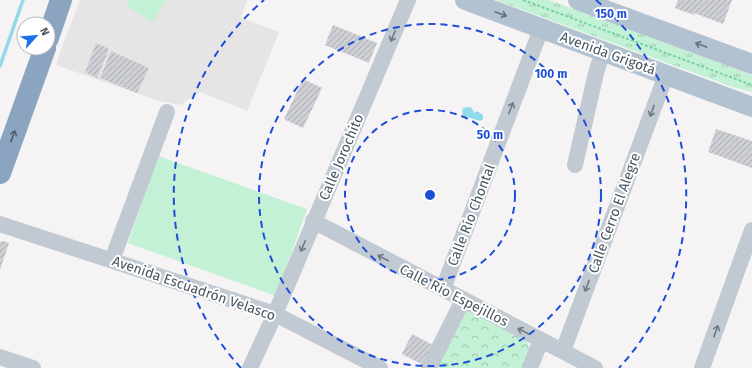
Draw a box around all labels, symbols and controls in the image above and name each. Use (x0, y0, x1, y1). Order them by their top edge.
text: 150 m (595, 7, 627, 21)
one-way arrow (495, 10, 507, 18)
north arrow (16, 16, 56, 56)
text: N (37, 25, 52, 38)
street label: Avenida Grigotá (558, 28, 658, 79)
one-way arrow (388, 29, 396, 41)
one-way arrow (695, 40, 707, 48)
text: 100 m (535, 67, 567, 81)
one-way arrow (508, 103, 516, 115)
one-way arrow (648, 105, 656, 117)
street label: Calle Jorochito (316, 111, 367, 203)
text: 50 m (477, 128, 503, 142)
one-way arrow (10, 130, 17, 143)
street label: Calle Cerro El Alegre (585, 151, 644, 276)
street label: Calle Río Chontal (444, 162, 499, 269)
centre of rings (423, 188, 437, 202)
one-way arrow (299, 239, 307, 251)
street label: Avenida Escuadrón Velasco (110, 252, 278, 324)
one-way arrow (377, 253, 389, 261)
street label: Calle Río Espejillos (397, 261, 511, 330)
one-way arrow (583, 279, 591, 291)
one-way arrow (517, 326, 529, 334)
one-way arrow (712, 326, 720, 338)

